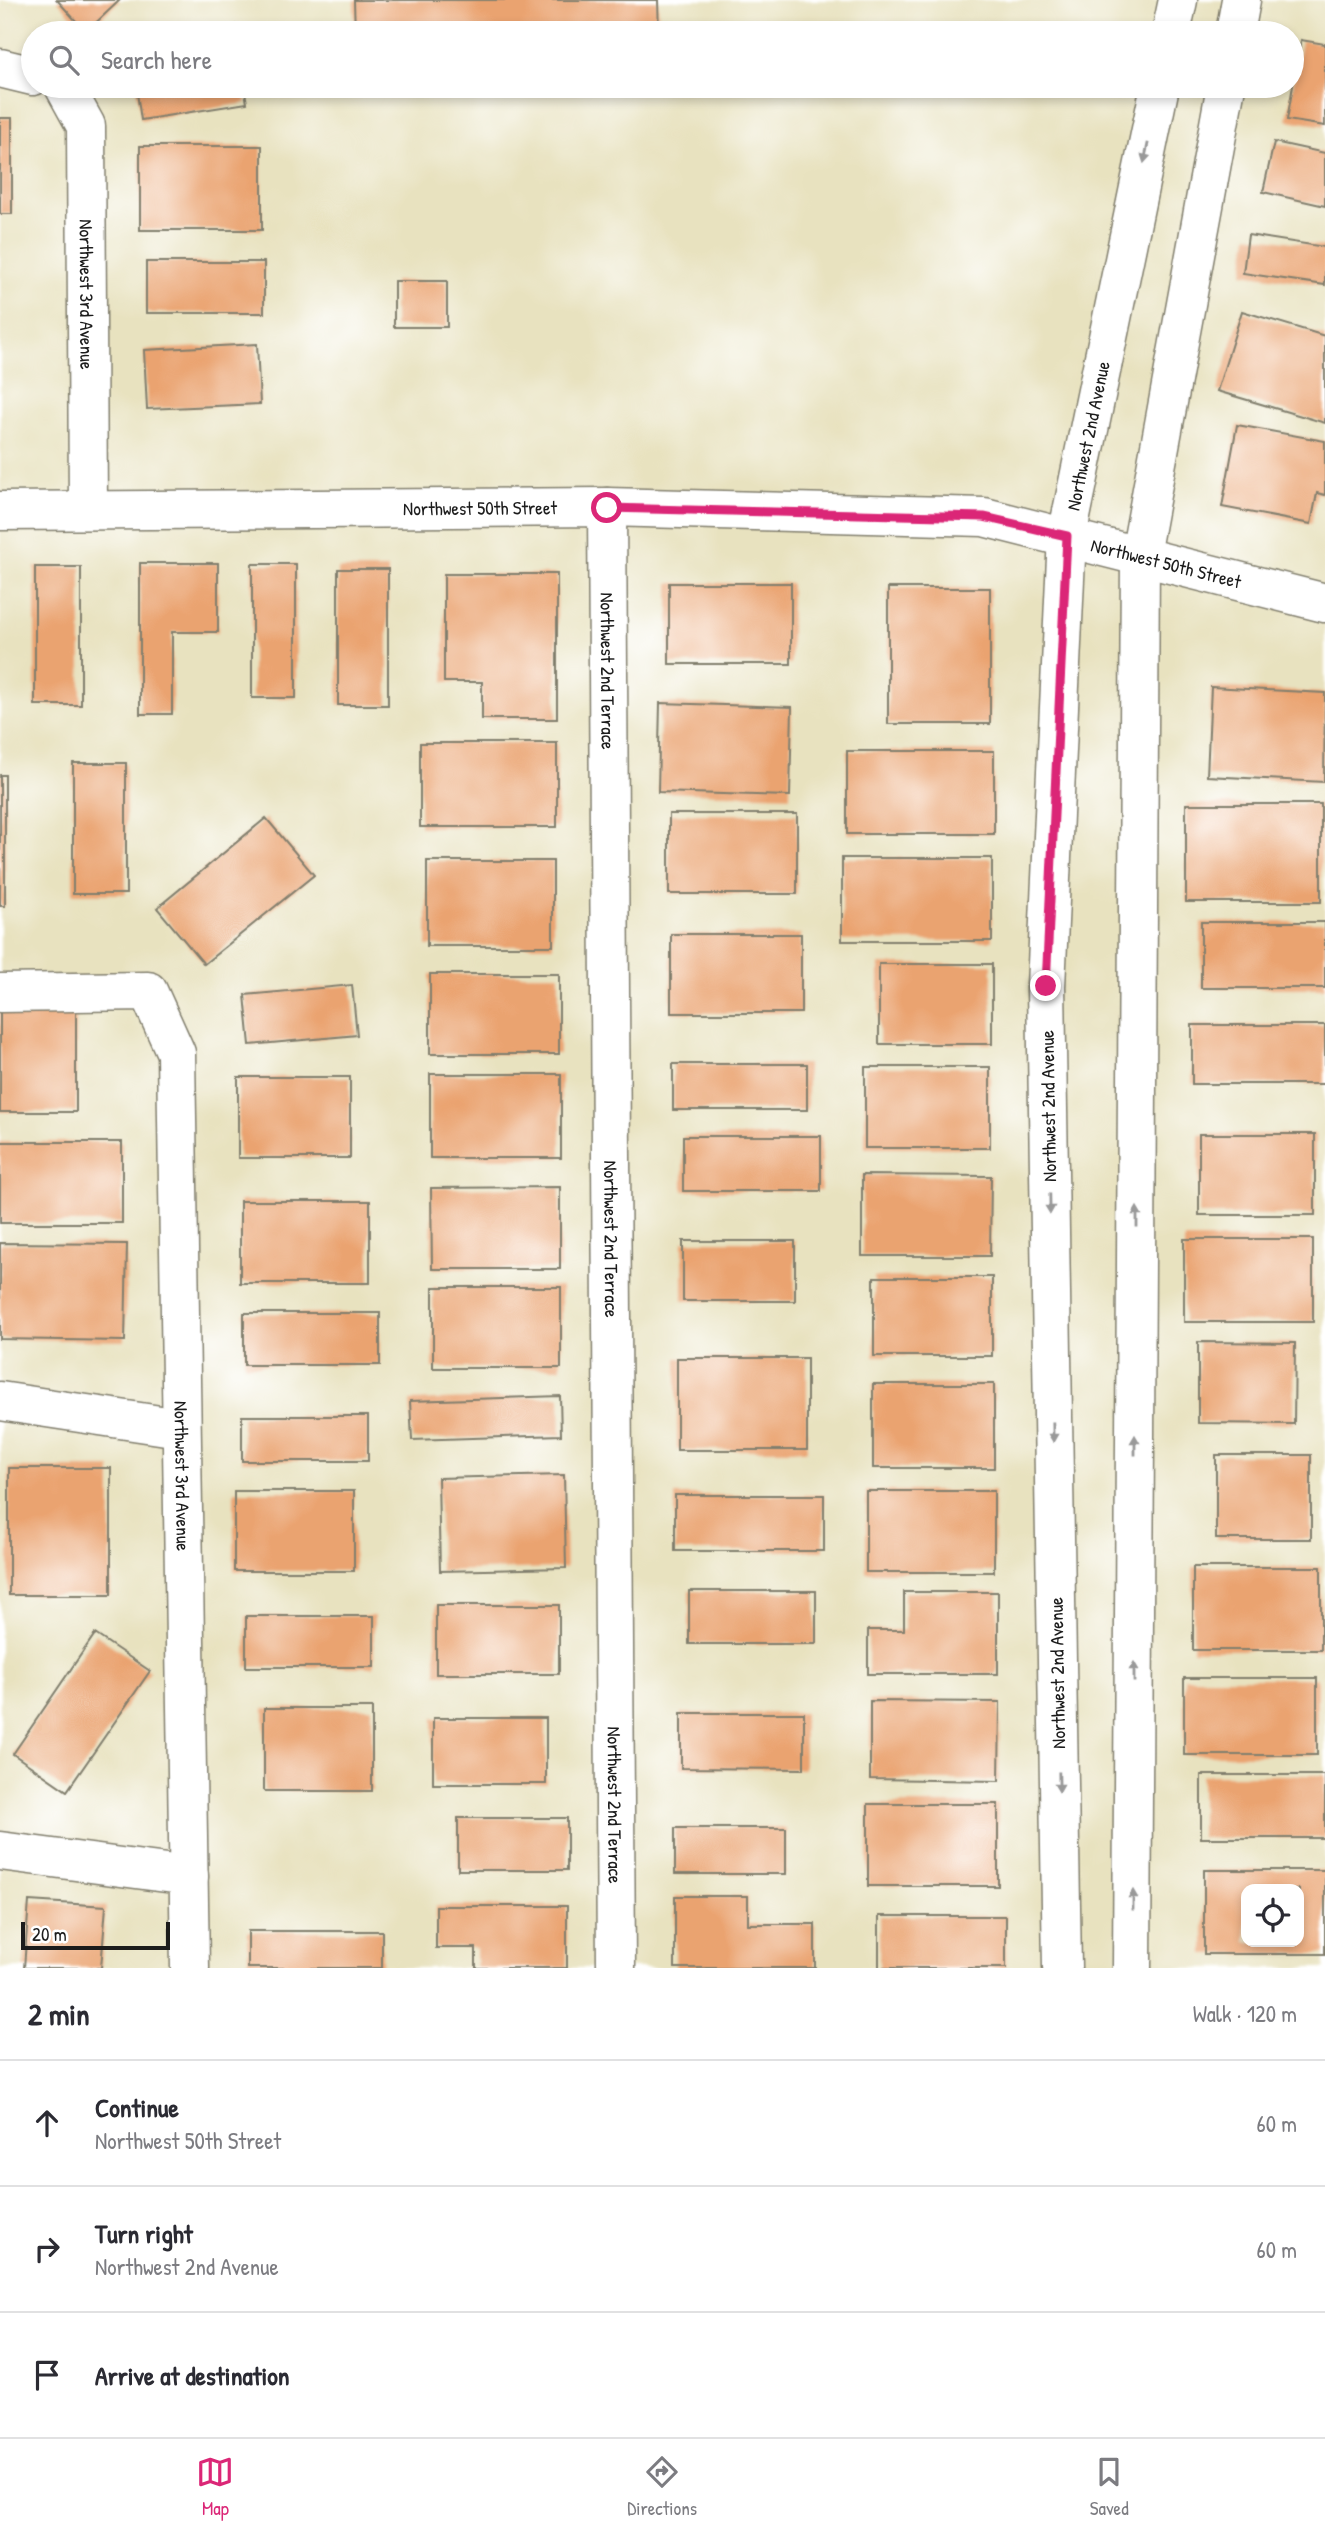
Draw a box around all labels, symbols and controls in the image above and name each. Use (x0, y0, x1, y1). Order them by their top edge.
search box (21, 21, 1304, 98)
icon: search (45, 41, 83, 79)
text: Search here (101, 42, 212, 77)
one-way arrow (1141, 142, 1152, 164)
street label: Northwest 3rd Avenue (73, 219, 100, 370)
street label: Northwest 2nd Avenue (1060, 358, 1116, 513)
route start (591, 492, 622, 523)
street label: Northwest 50th Street (403, 494, 558, 521)
street label: Northwest 50th Street (1088, 532, 1244, 594)
street label: Northwest 2nd Terrace (595, 592, 621, 750)
route end (1030, 970, 1061, 1001)
street label: Northwest 2nd Avenue (1034, 1030, 1062, 1182)
street label: Northwest 2nd Terrace (598, 1160, 625, 1318)
one-way arrow (1044, 1194, 1055, 1216)
one-way arrow (1131, 1206, 1143, 1228)
street label: Northwest 3rd Avenue (168, 1401, 197, 1552)
one-way arrow (1047, 1421, 1059, 1443)
one-way arrow (1129, 1434, 1141, 1456)
street label: Northwest 2nd Avenue (1043, 1597, 1071, 1749)
one-way arrow (1128, 1661, 1140, 1683)
street label: Northwest 2nd Terrace (602, 1726, 628, 1884)
one-way arrow (1053, 1771, 1065, 1793)
map controls (1241, 1884, 1304, 1947)
button: locate (1241, 1884, 1304, 1947)
one-way arrow (1127, 1889, 1139, 1911)
scale bar (21, 1919, 170, 1951)
text: 20 m (32, 1921, 67, 1947)
text: 2 min (28, 1994, 90, 2034)
text: Walk · 120 m (1193, 1998, 1297, 2029)
text: Continue (95, 2090, 179, 2125)
icon: ahead (28, 2104, 66, 2142)
text: 60 m (1257, 2108, 1297, 2139)
text: Northwest 50th Street (95, 2125, 281, 2156)
text: Turn right (95, 2216, 193, 2251)
icon: right (28, 2230, 66, 2268)
text: 60 m (1257, 2234, 1297, 2265)
text: Northwest 2nd Avenue (95, 2251, 279, 2282)
icon: arrive (28, 2356, 66, 2394)
text: Arrive at destination (95, 2358, 290, 2393)
tab: Map (196, 2453, 234, 2521)
tab: Directions (627, 2453, 697, 2521)
tab: Saved (1090, 2453, 1129, 2521)

